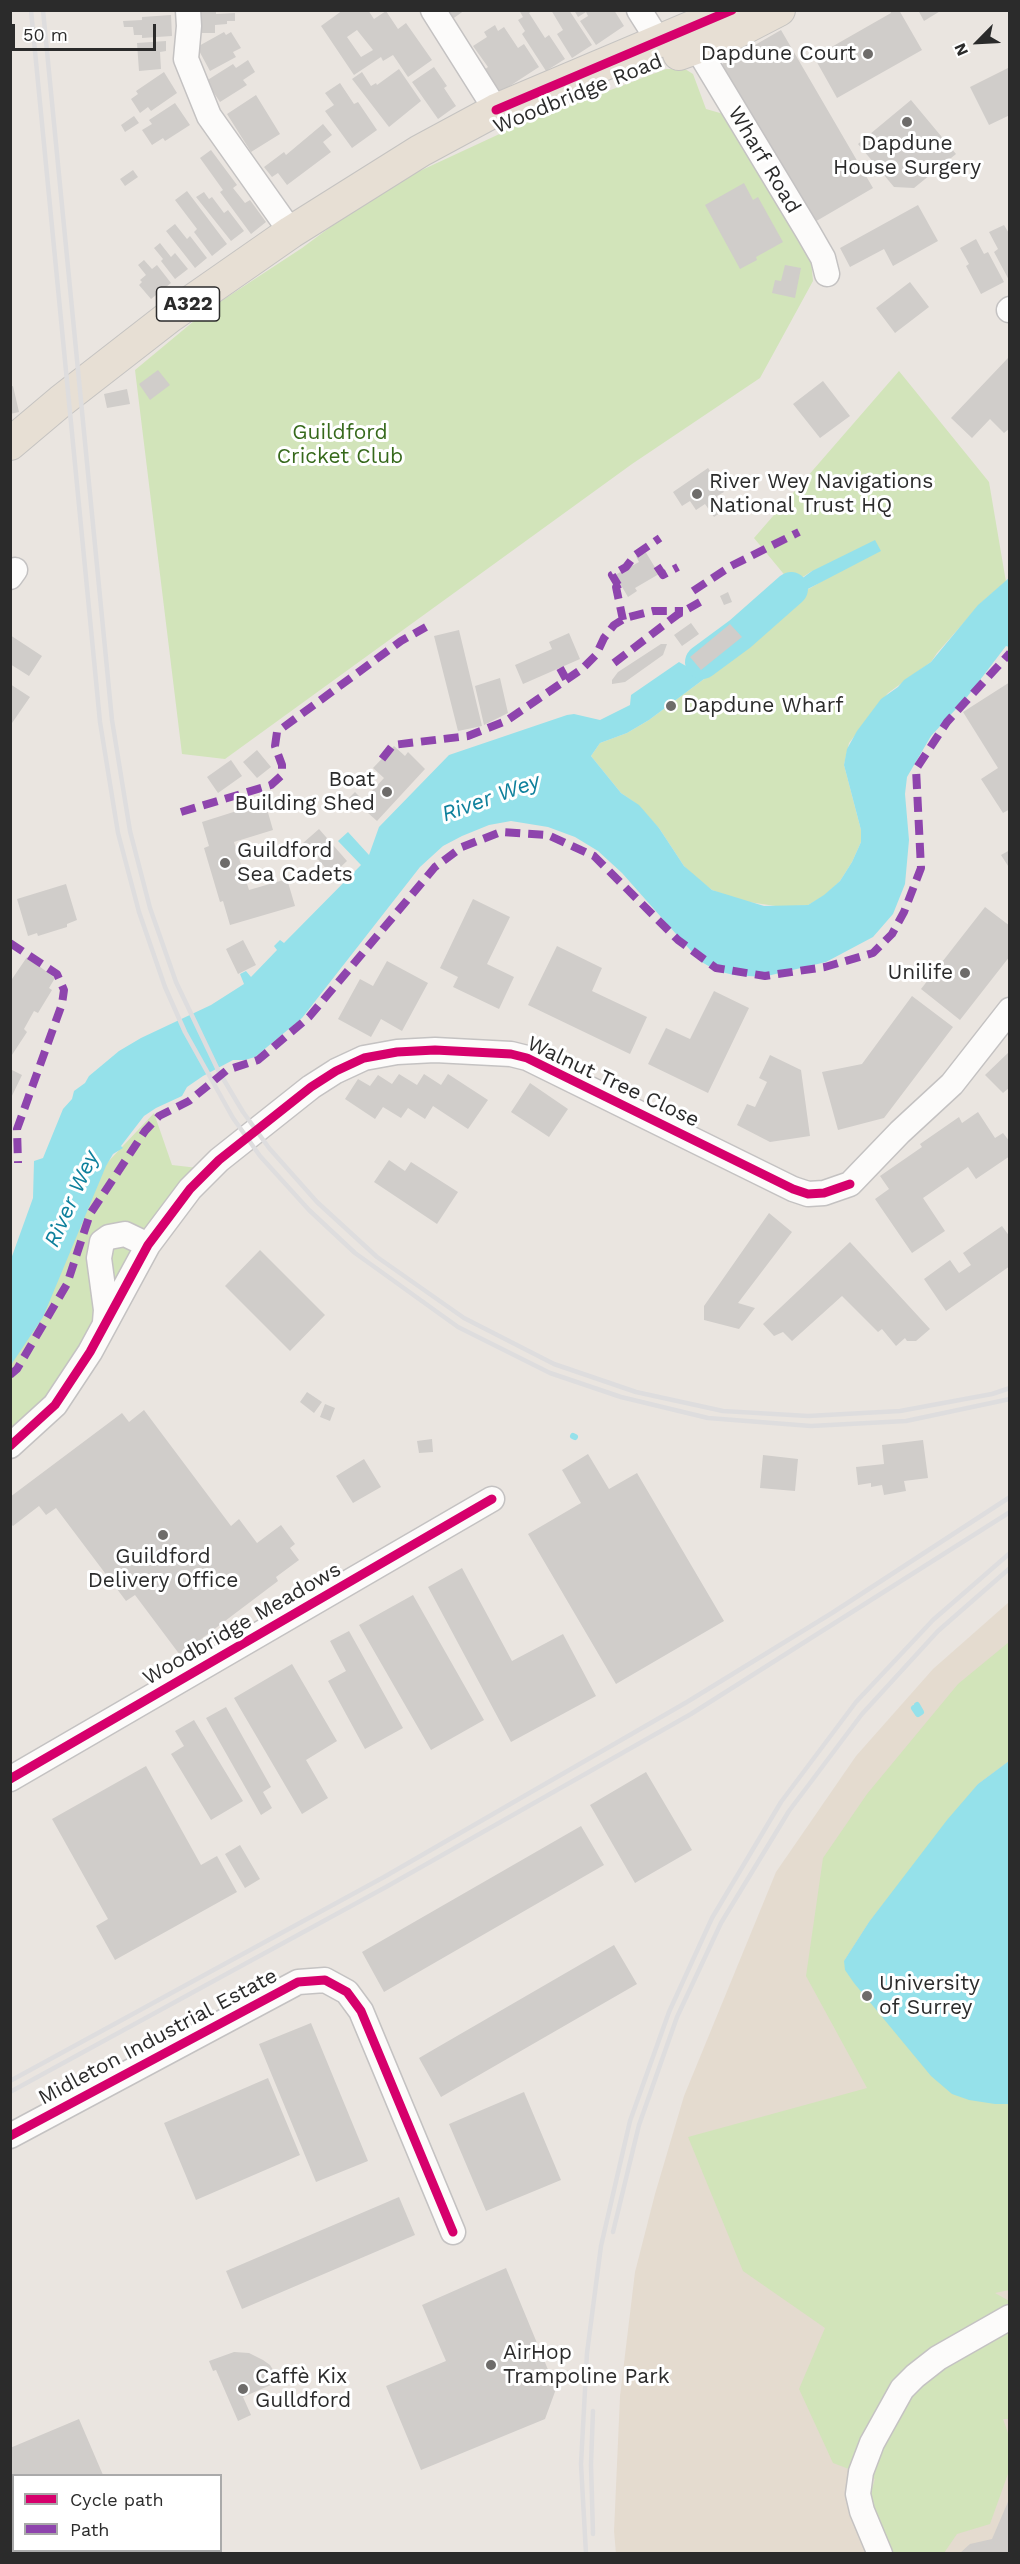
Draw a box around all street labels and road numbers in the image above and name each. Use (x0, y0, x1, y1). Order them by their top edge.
street label: Woodbridge Road (490, 49, 666, 139)
street label: Wharf Road (722, 102, 806, 218)
road number: A322 (156, 287, 219, 321)
street label: Walnut Tree Close (523, 1031, 703, 1133)
street label: Woodbridge Meadows (139, 1557, 345, 1691)
street label: Midleton Industrial Estate (34, 1963, 282, 2111)

